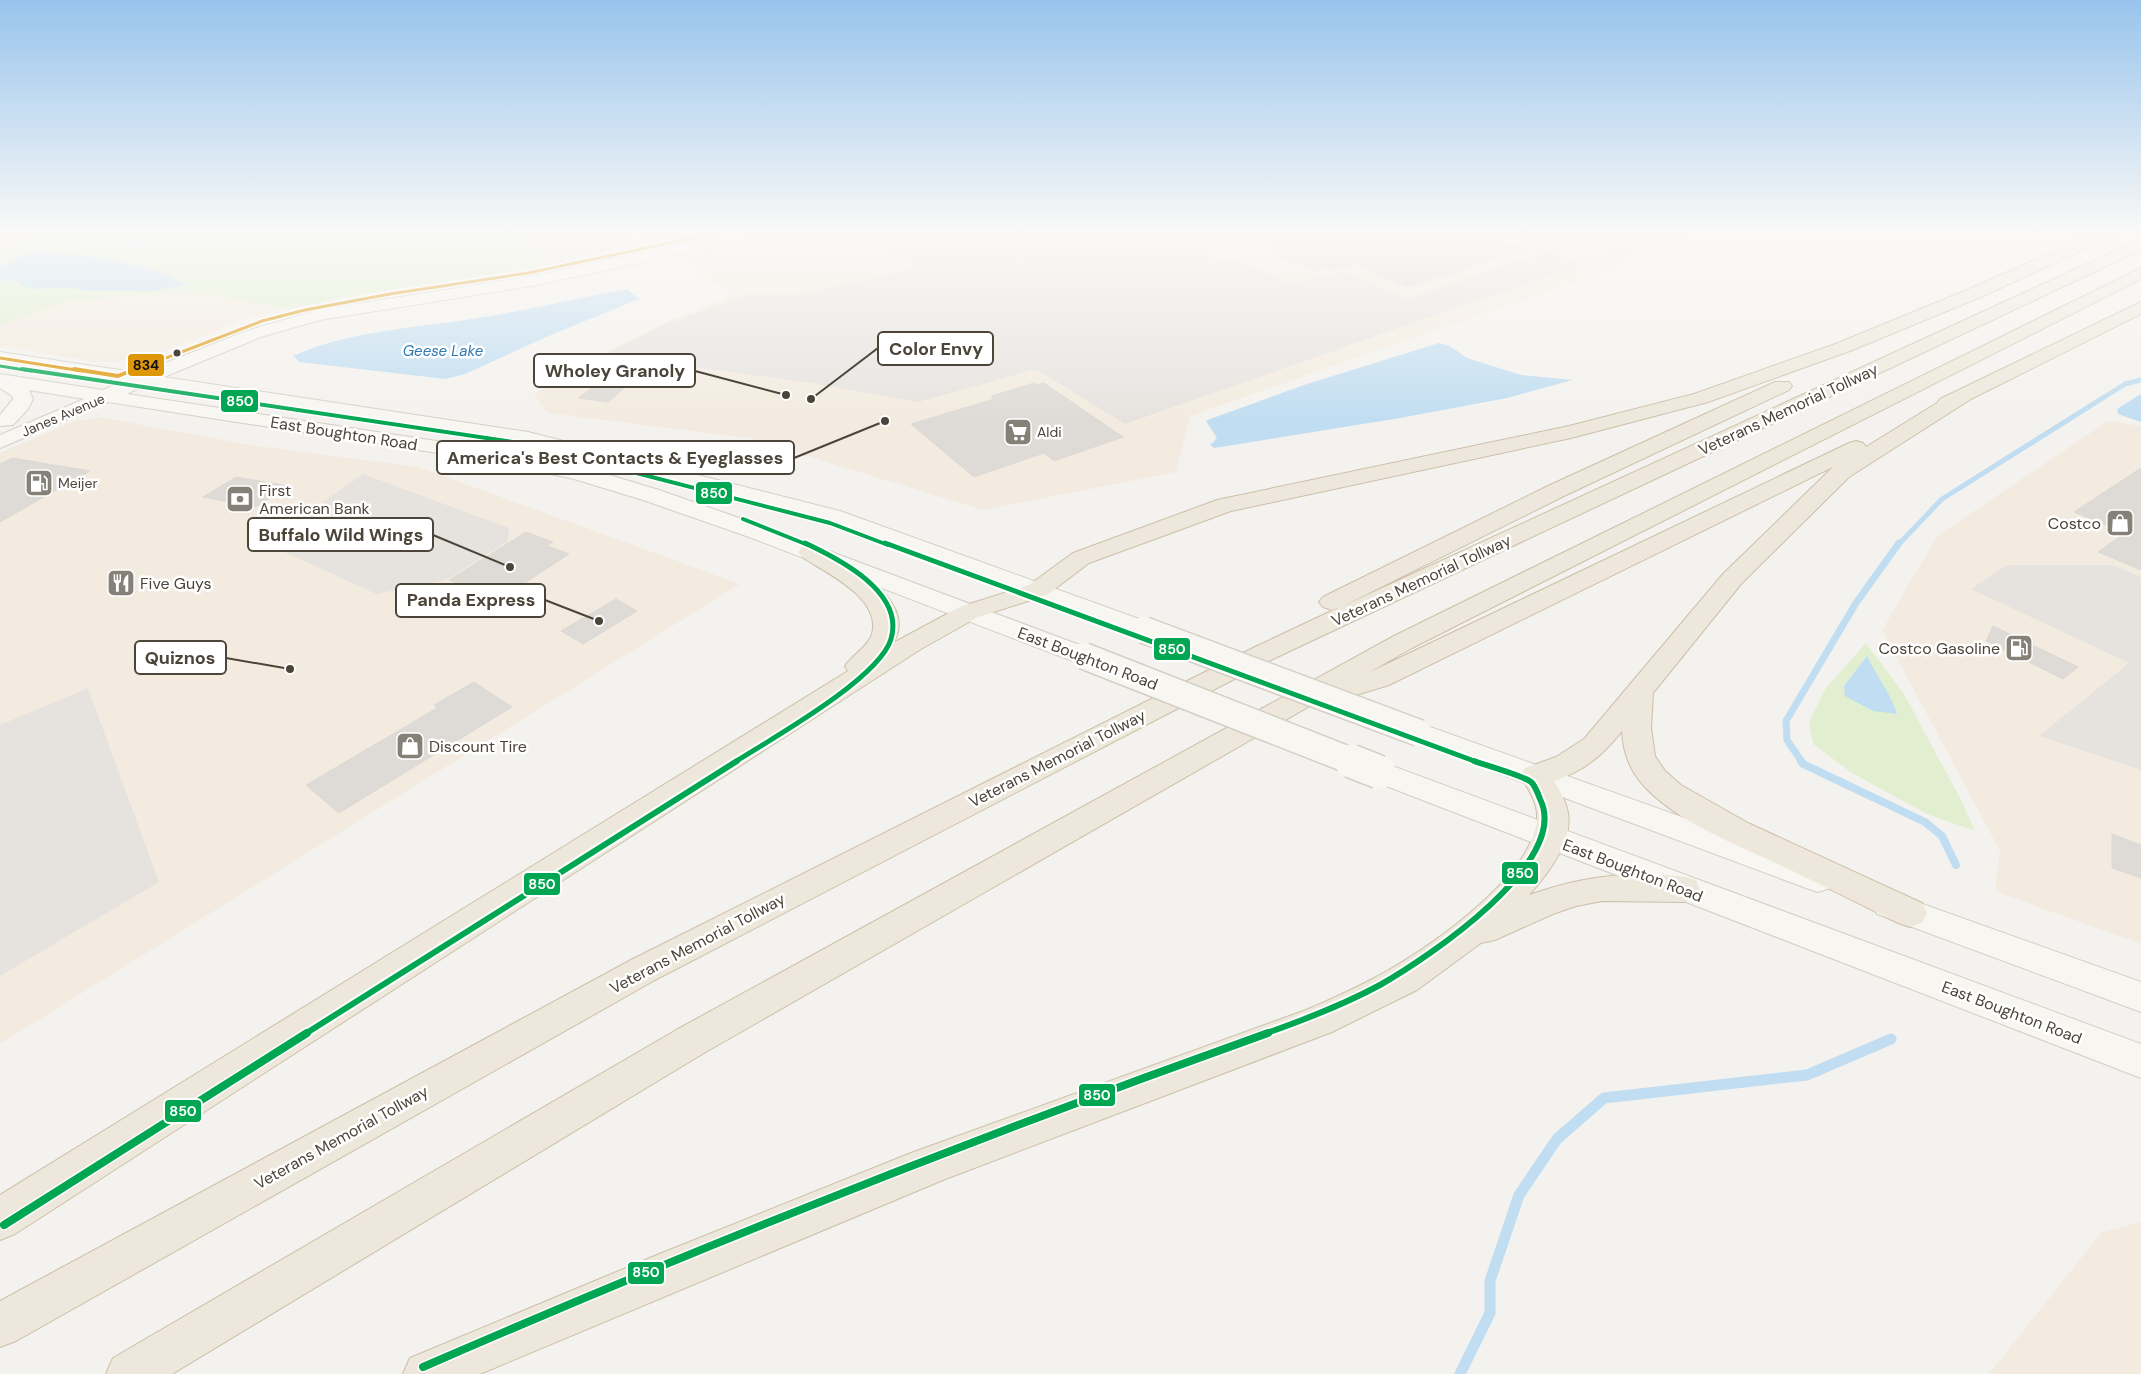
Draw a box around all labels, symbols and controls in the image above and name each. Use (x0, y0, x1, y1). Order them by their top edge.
callout: Color Envy (878, 332, 993, 365)
text: Color Envy (889, 337, 983, 361)
water label: Geese Lake (403, 341, 484, 361)
unlabelled marker (172, 348, 182, 358)
line badge: 834 (127, 353, 165, 377)
callout: Wholey Granoly (534, 354, 695, 387)
text: 834 (133, 356, 159, 374)
text: Wholey Granoly (545, 359, 685, 383)
street label: Veterans Memorial Tollway (1695, 359, 1881, 460)
street label: Janes Avenue (19, 389, 107, 441)
line badge: 850 (220, 389, 259, 413)
text: 850 (226, 392, 254, 410)
street label: East Boughton Road (269, 411, 419, 455)
supermarket icon: Aldi (1003, 417, 1033, 447)
place label: Aldi (1037, 423, 1062, 441)
callout: America's Best Contacts & Eyeglasses (437, 441, 794, 474)
text: America's Best Contacts & Eyeglasses (447, 446, 783, 470)
fuel station icon: Meijer (24, 468, 54, 498)
place label: Meijer (58, 474, 98, 492)
place label: First American Bank (259, 480, 370, 519)
line badge: 850 (695, 481, 733, 505)
bank icon: First American Bank (225, 484, 255, 514)
text: 850 (700, 484, 728, 502)
shop icon: Costco (2105, 508, 2135, 538)
place label: Costco (2048, 513, 2101, 534)
callout: Buffalo Wild Wings (248, 518, 433, 551)
text: Buffalo Wild Wings (259, 523, 423, 547)
street label: Veterans Memorial Tollway (1328, 530, 1514, 631)
restaurant icon: Five Guys (106, 568, 136, 598)
place label: Five Guys (140, 573, 212, 594)
callout: Panda Express (396, 584, 545, 617)
text: Panda Express (407, 588, 535, 612)
street label: East Boughton Road (1015, 622, 1161, 695)
fuel station icon: Costco Gasoline (2004, 633, 2034, 663)
line badge: 850 (1153, 637, 1191, 661)
place label: Costco Gasoline (1878, 638, 2000, 659)
text: 850 (1158, 640, 1186, 658)
callout: Quiznos (135, 641, 226, 674)
text: Quiznos (145, 646, 215, 670)
street label: Veterans Memorial Tollway (965, 705, 1149, 812)
shop icon: Discount Tire (395, 731, 425, 761)
place label: Discount Tire (429, 736, 527, 757)
street label: East Boughton Road (1560, 834, 1706, 907)
line badge: 850 (1501, 861, 1539, 885)
text: 850 (1506, 864, 1534, 882)
line badge: 850 (523, 872, 561, 896)
text: 850 (528, 875, 556, 893)
street label: Veterans Memorial Tollway (606, 888, 789, 999)
street label: East Boughton Road (1939, 976, 2085, 1049)
street label: Veterans Memorial Tollway (251, 1081, 432, 1194)
line badge: 850 (1078, 1083, 1116, 1107)
text: 850 (1083, 1086, 1111, 1104)
line badge: 850 (164, 1099, 202, 1123)
text: 850 (169, 1102, 197, 1120)
line badge: 850 (627, 1261, 665, 1285)
text: 850 (632, 1263, 660, 1281)

